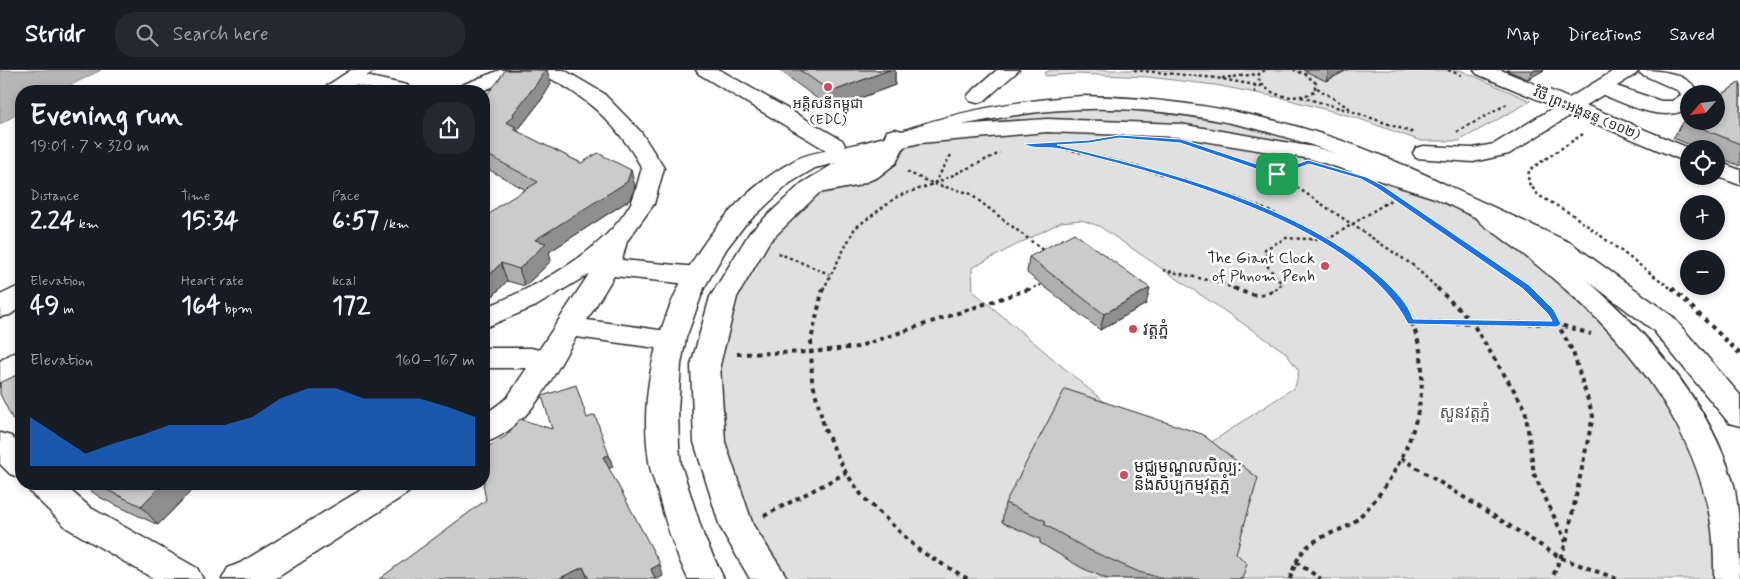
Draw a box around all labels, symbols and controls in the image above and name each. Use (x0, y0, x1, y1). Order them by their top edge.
search box (115, 12, 465, 57)
text: Stridr (25, 19, 85, 50)
icon: search (133, 21, 161, 49)
text: Search here (173, 22, 269, 47)
text: Map (1507, 23, 1540, 47)
text: Directions (1568, 23, 1642, 47)
text: Saved (1670, 23, 1715, 47)
marker: អគ្គិសនីកម្ពុជា (EDC) (822, 81, 834, 93)
street label: វិថី ព្រះអង្គនន្ទ (១០២) (1530, 83, 1643, 145)
north arrow (1680, 85, 1725, 130)
map controls (1680, 85, 1725, 295)
place label: អគ្គិសនីកម្ពុជា (EDC) (793, 95, 863, 129)
text: Evening run (30, 98, 183, 135)
button: share (423, 102, 475, 154)
text: 19:01 · 7 × 320 m (30, 136, 150, 157)
button: locate (1680, 140, 1725, 185)
pin (1256, 153, 1298, 195)
icon: arrive (1263, 160, 1291, 188)
text: Distance (30, 187, 79, 205)
text: Time (181, 187, 210, 205)
text: Pace (332, 187, 360, 205)
button: + (1680, 195, 1725, 240)
text: 2.24 (30, 205, 75, 238)
text: 15:34 (181, 205, 239, 238)
text: 6:57 (332, 205, 379, 238)
text: km (75, 215, 99, 233)
text: /km (379, 215, 409, 233)
place label: The Giant Clock of Phnom Penh (1207, 248, 1315, 287)
button: − (1680, 250, 1725, 295)
marker: The Giant Clock of Phnom Penh (1319, 260, 1331, 272)
text: Elevation (30, 272, 85, 290)
text: Heart rate (181, 272, 244, 290)
text: kcal (332, 272, 356, 290)
text: 49 (30, 290, 59, 323)
text: 164 (181, 290, 221, 323)
text: 172 (332, 290, 371, 323)
text: m (59, 300, 74, 318)
text: bpm (221, 300, 253, 318)
place label: វត្ដភ្នំ (1143, 319, 1169, 341)
marker: វត្ដភ្នំ (1127, 323, 1139, 335)
text: Elevation (30, 350, 93, 371)
text: 160–167 m (395, 350, 475, 371)
park label: សួនវត្ដភ្នំ (1440, 402, 1490, 424)
place label: មជ្ឈមណ្ឌលសិល្បៈ និងសិប្បកម្មវត្តភ្នំ (1134, 457, 1242, 496)
marker: មជ្ឈមណ្ឌលសិល្បៈ និងសិប្បកម្មវត្តភ្នំ (1118, 469, 1130, 481)

